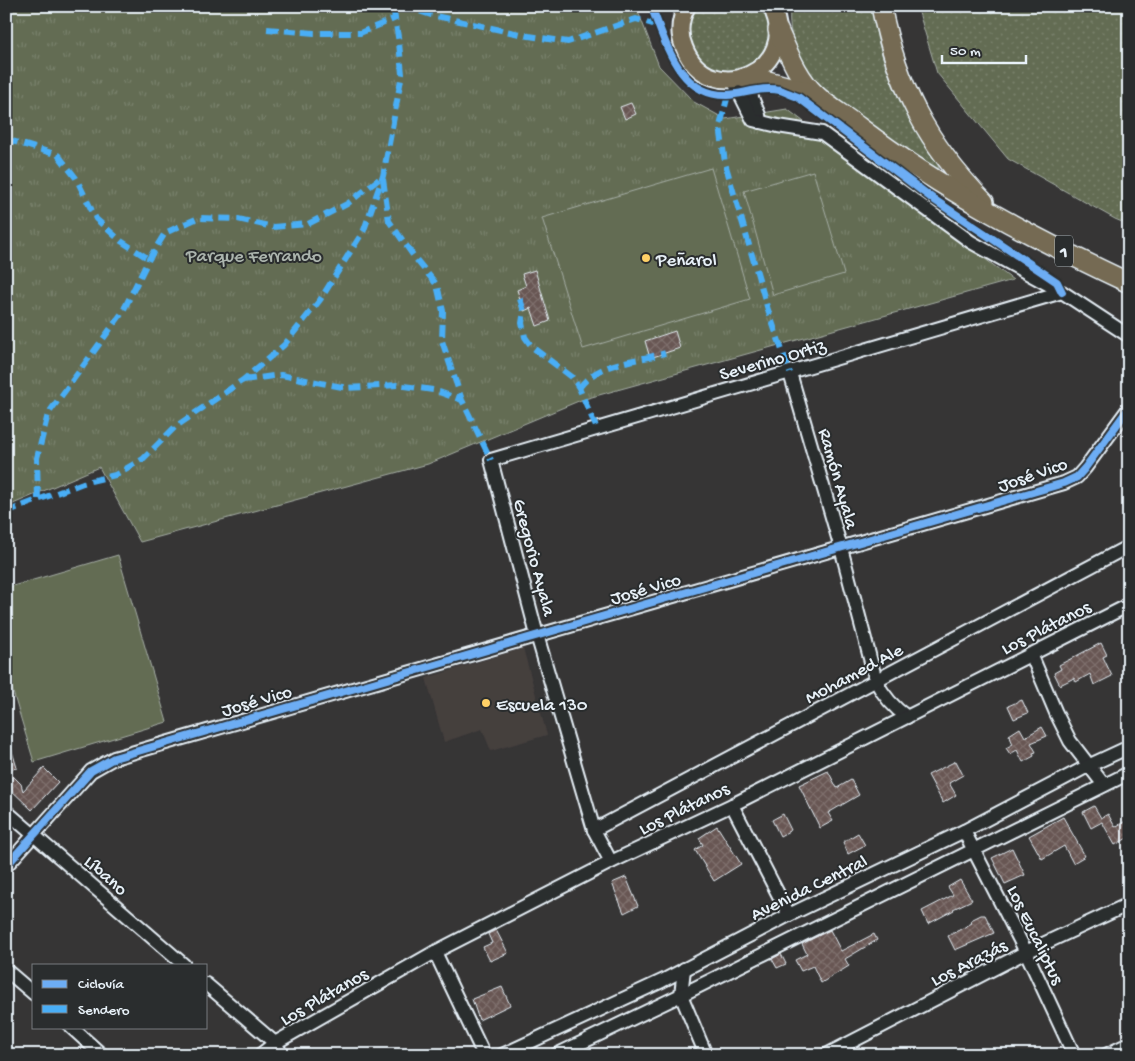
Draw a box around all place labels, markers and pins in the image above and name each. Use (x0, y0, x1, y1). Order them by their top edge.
place label: Peñarol (655, 250, 717, 273)
marker: Peñarol (640, 252, 652, 264)
place label: Escuela 130 (496, 695, 588, 718)
marker: Escuela 130 (480, 697, 492, 709)

